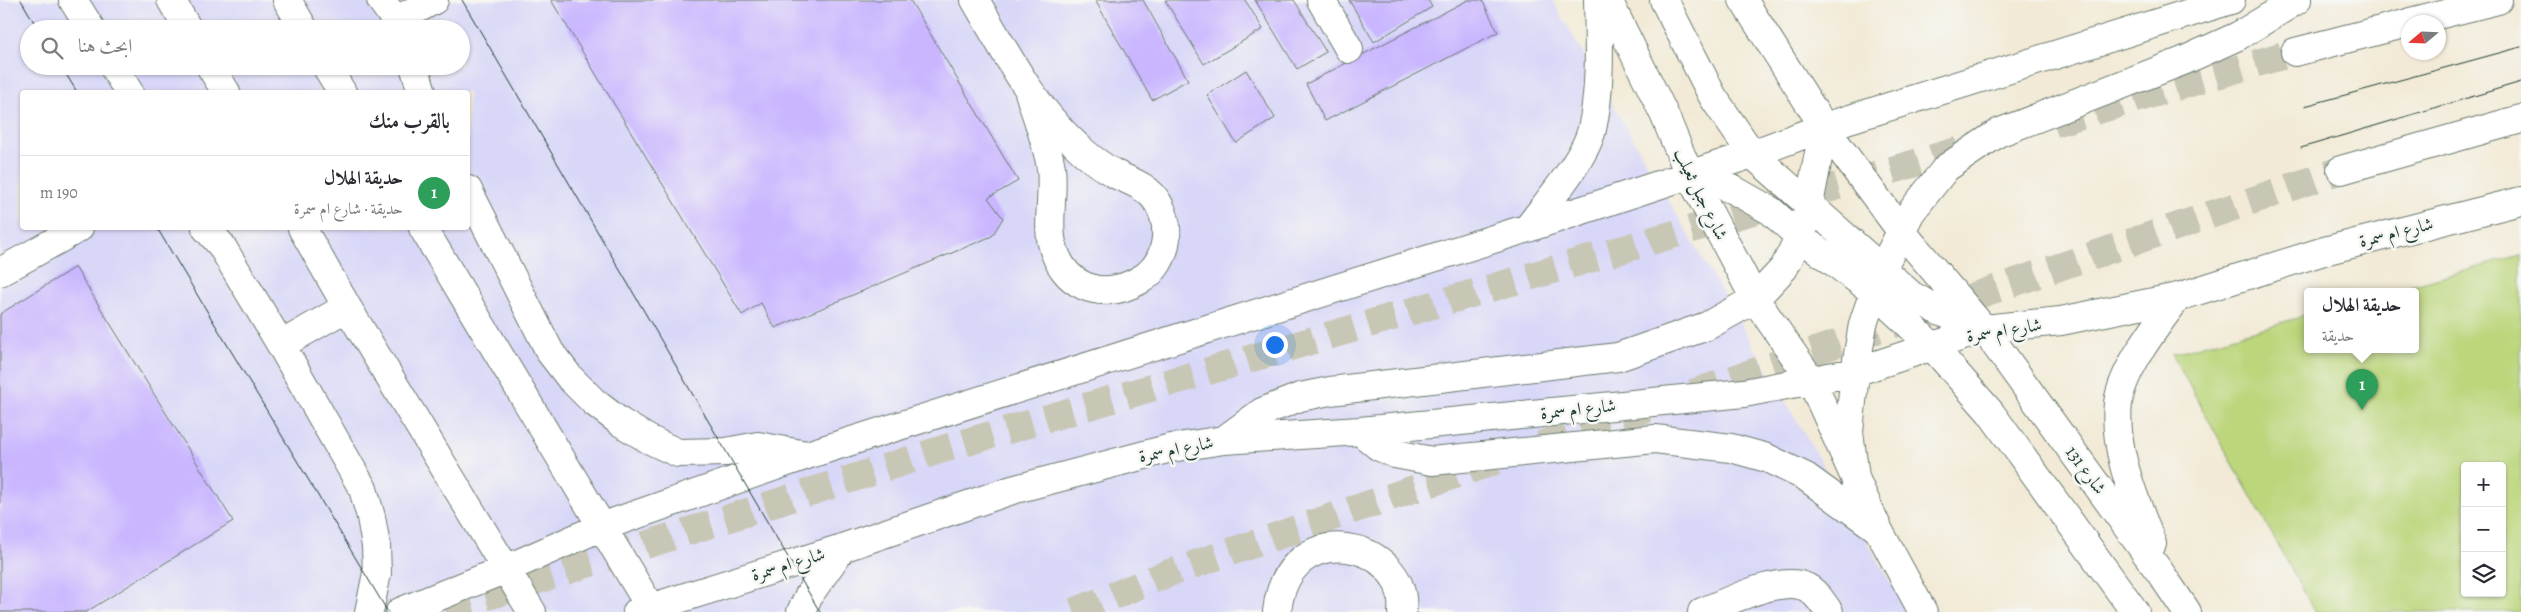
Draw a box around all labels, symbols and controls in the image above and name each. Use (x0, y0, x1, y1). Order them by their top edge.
north arrow (2401, 15, 2446, 60)
search box (20, 20, 470, 75)
text: ابحث هنا (78, 33, 132, 59)
icon: search (38, 34, 66, 62)
text: بالقرب منك (369, 107, 450, 135)
street label: شارع جبل ثعيلب (1666, 144, 1734, 246)
text: حديقة الهلال (324, 165, 403, 191)
text: 190 m (40, 182, 78, 204)
text: 1 (431, 182, 437, 204)
text: حديقة · شارع ام سمرة (294, 198, 403, 220)
street label: شارع ام سمرة (2356, 211, 2437, 257)
popup (2304, 288, 2419, 353)
text: حديقة الهلال (2322, 292, 2401, 318)
street label: شارع ام سمرة (1965, 312, 2044, 352)
text: حديقة (2322, 325, 2354, 347)
your location (1262, 332, 1288, 358)
pin: 1 (2346, 369, 2378, 410)
street label: شارع ام سمرة (1539, 393, 1617, 429)
street label: شارع ام سمرة (1137, 430, 1216, 472)
street label: شارع 131 (2058, 441, 2112, 501)
map controls (2461, 462, 2506, 597)
button: + (2461, 462, 2506, 507)
button: − (2461, 507, 2506, 552)
street label: شارع ام سمرة (748, 541, 829, 590)
button: layers (2461, 552, 2506, 597)

